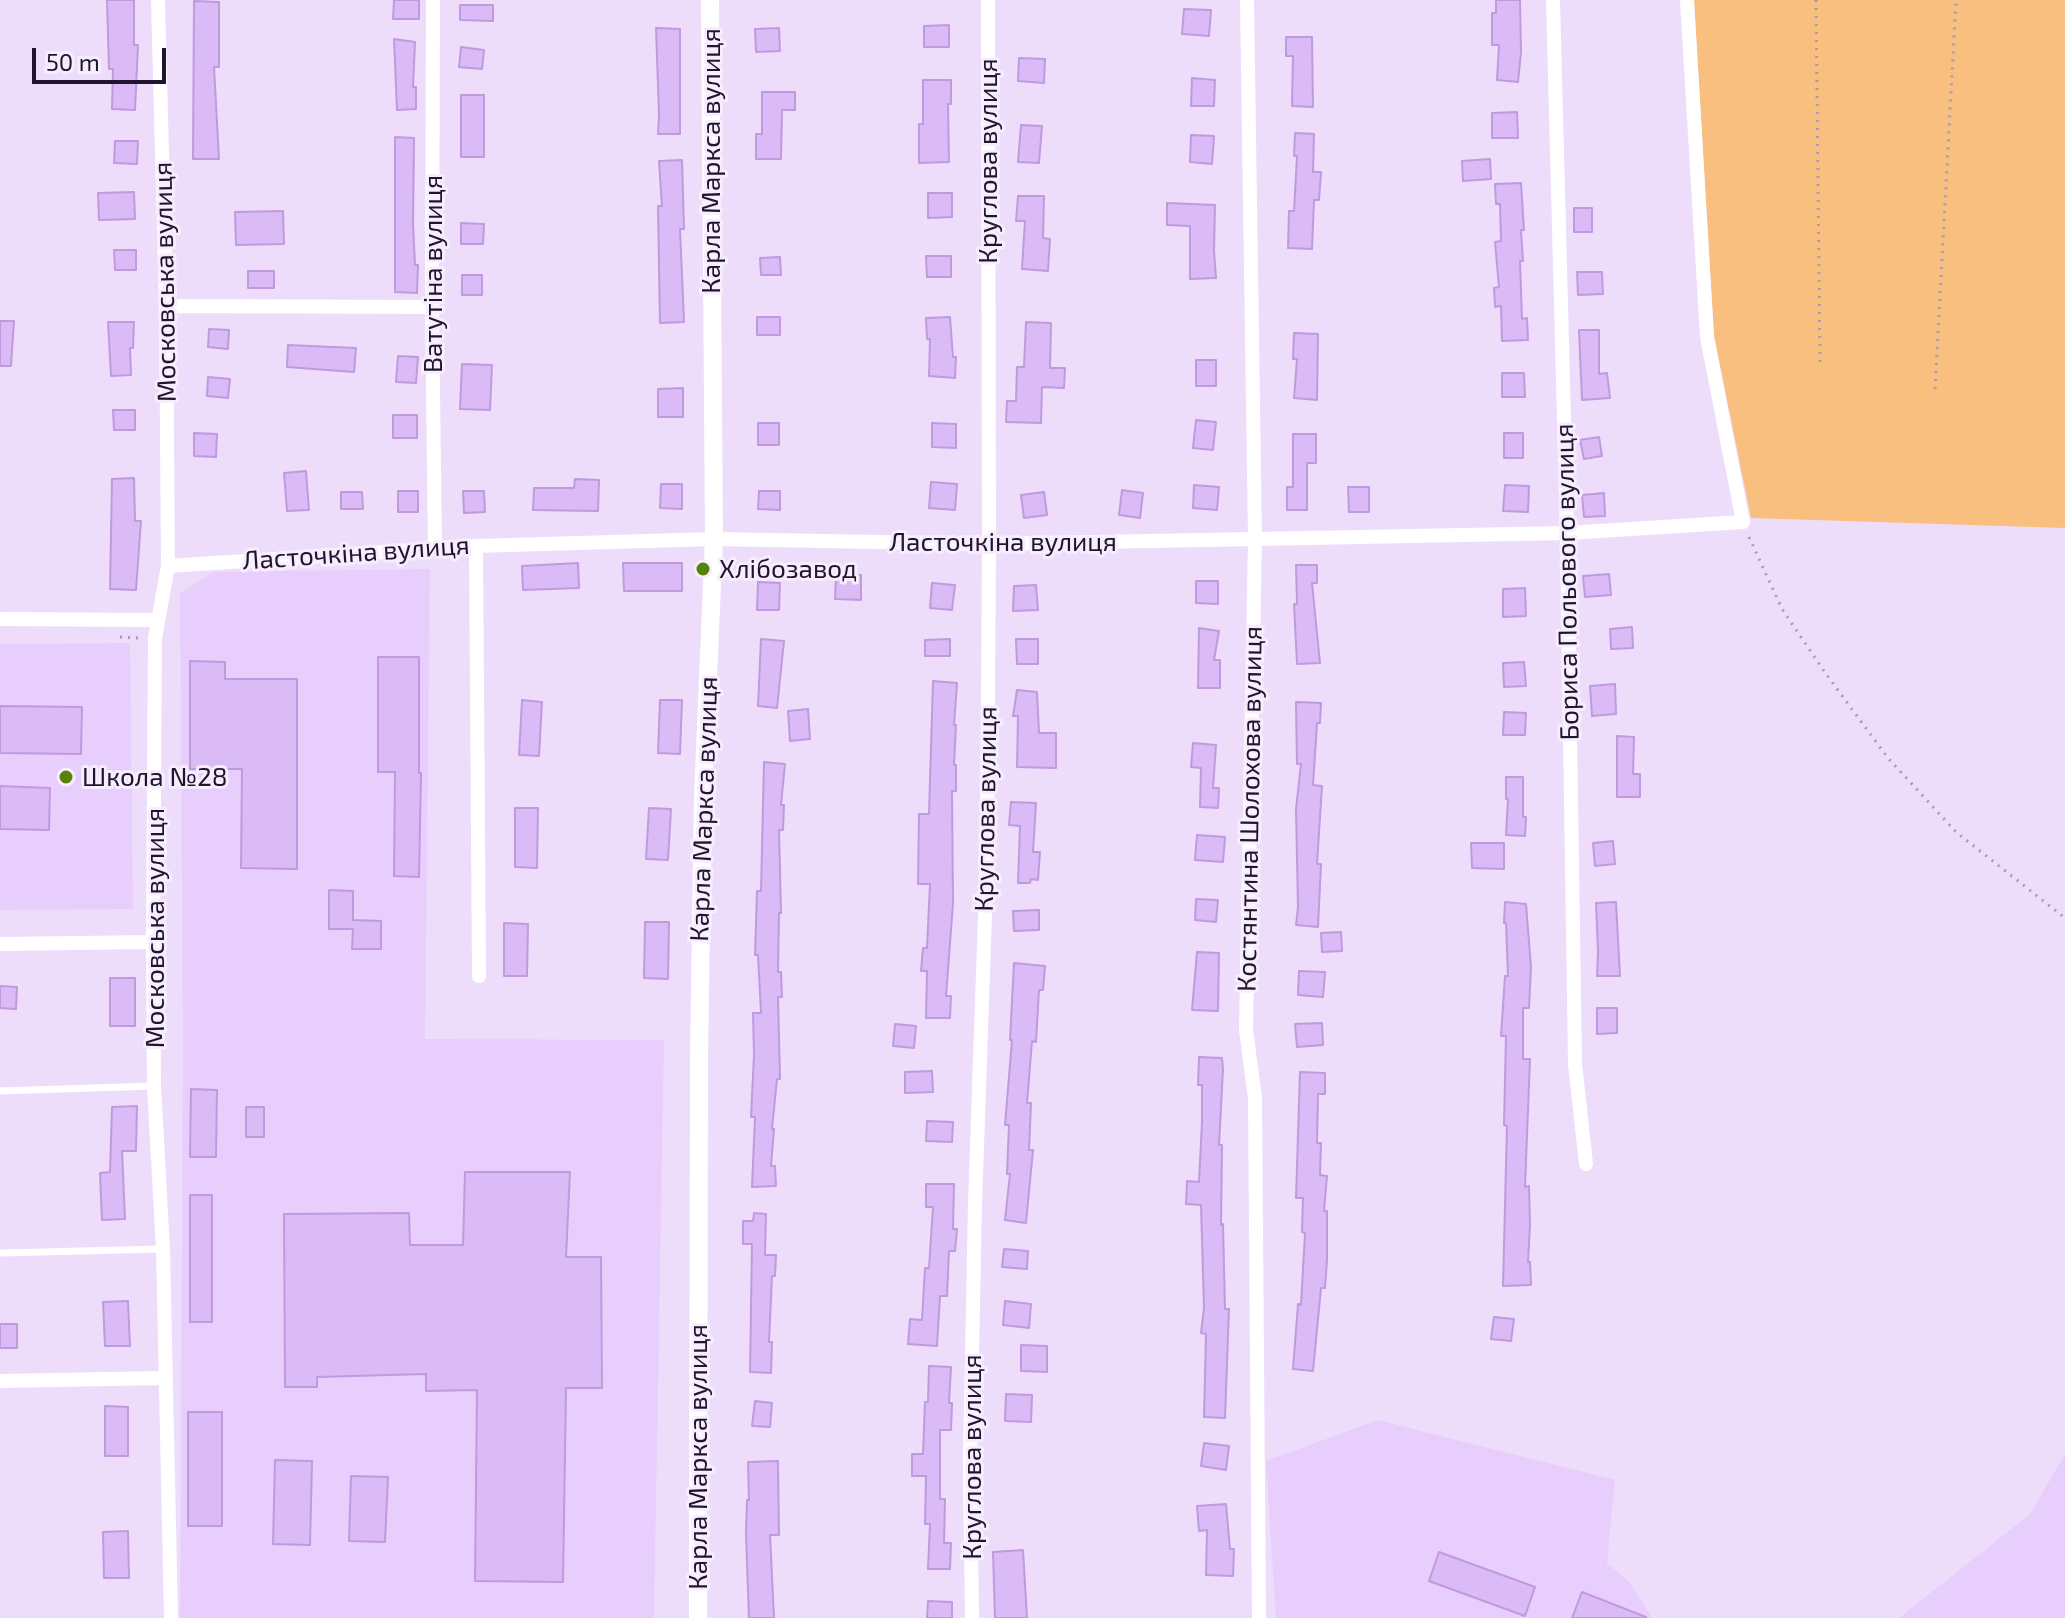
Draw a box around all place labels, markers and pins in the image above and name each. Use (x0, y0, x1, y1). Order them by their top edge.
place label: Хлібозавод (719, 553, 857, 585)
marker: Хлібозавод (694, 560, 712, 578)
place label: Школа №28 (82, 761, 228, 793)
marker: Школа №28 (57, 768, 75, 786)

